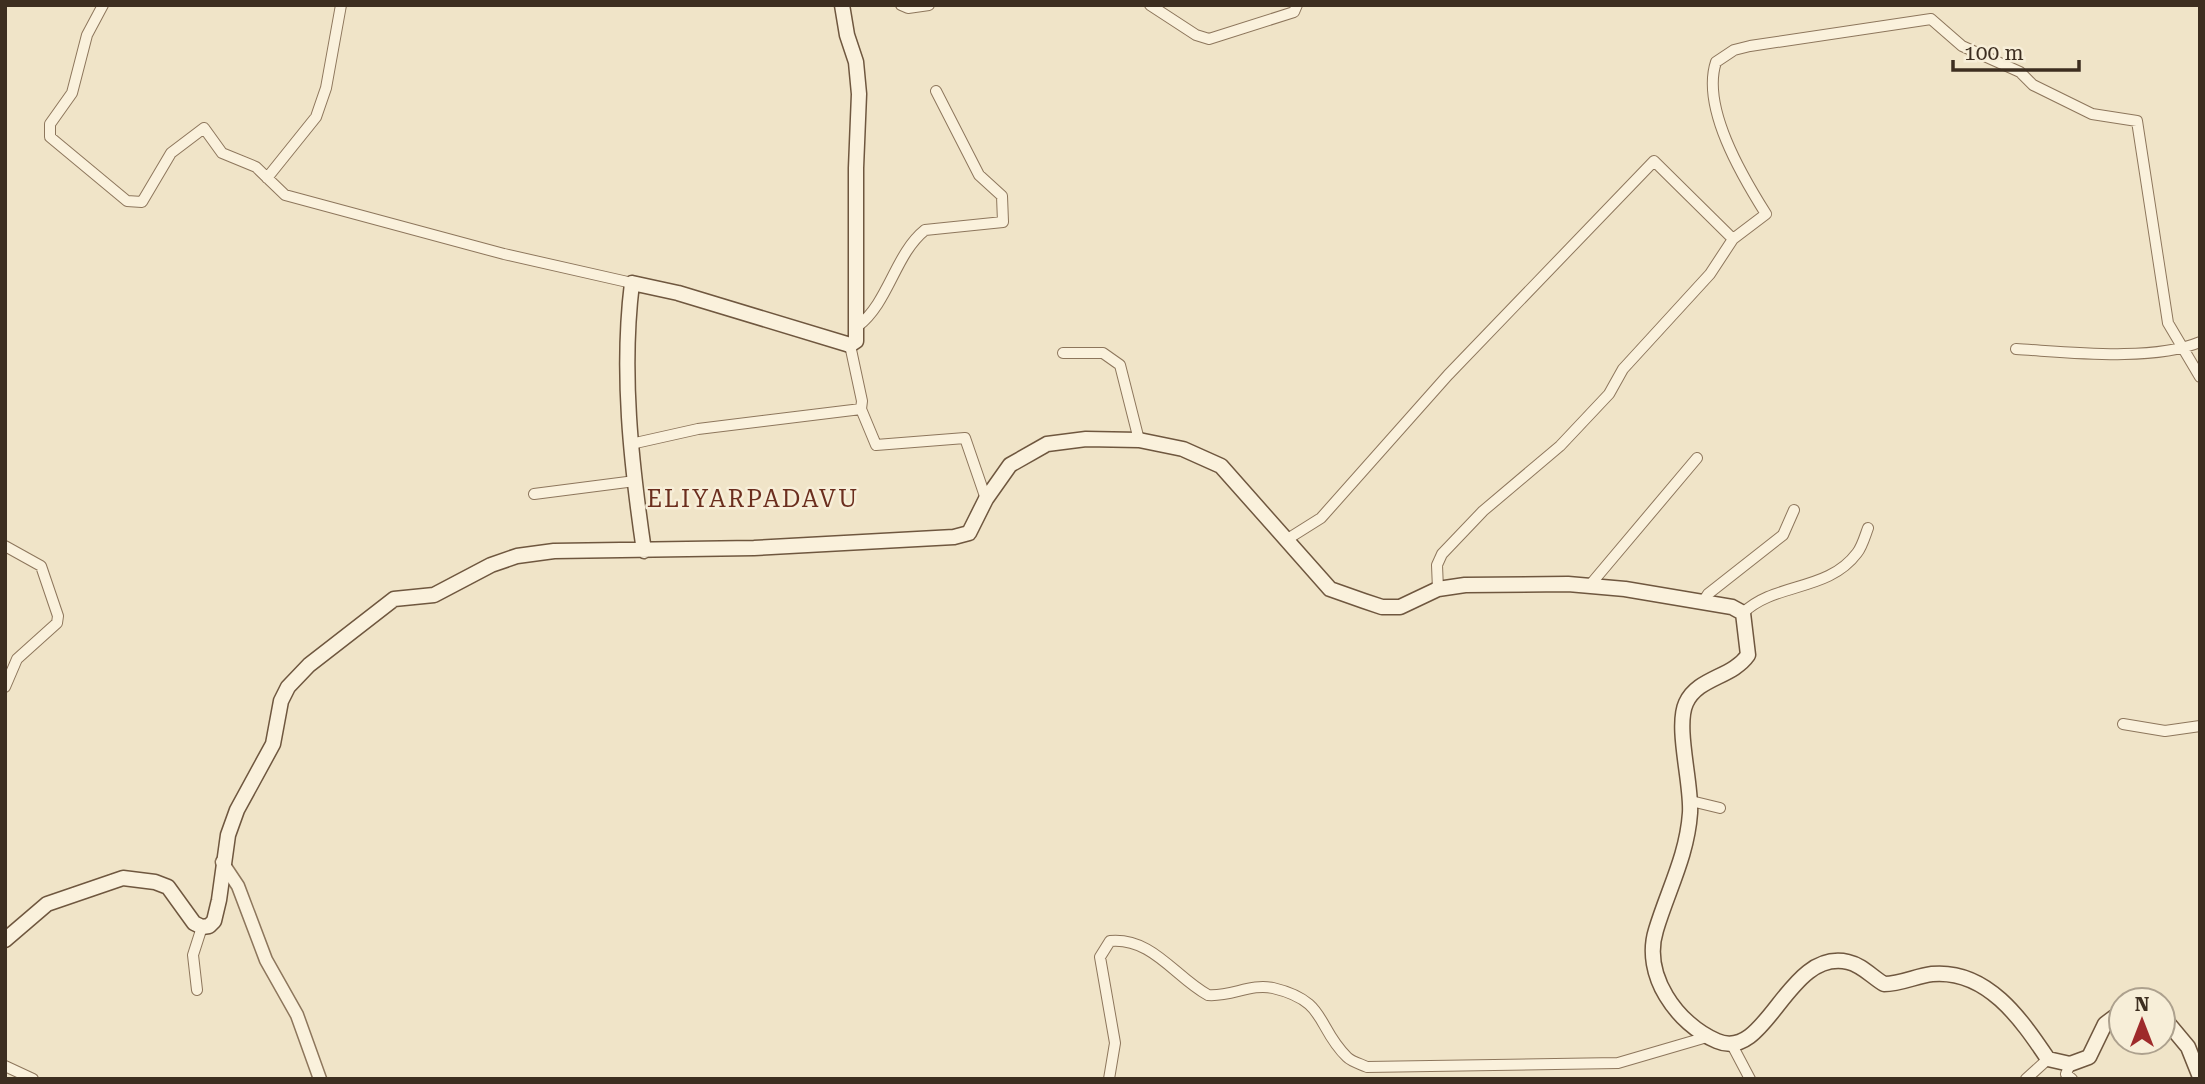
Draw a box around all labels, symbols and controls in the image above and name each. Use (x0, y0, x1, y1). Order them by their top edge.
scale bar (1953, 28, 2079, 72)
text: 100 m (1964, 41, 2024, 65)
district label: ELIYARPADAVU (647, 485, 859, 513)
north arrow (2107, 986, 2177, 1056)
text: N (2135, 993, 2150, 1016)

